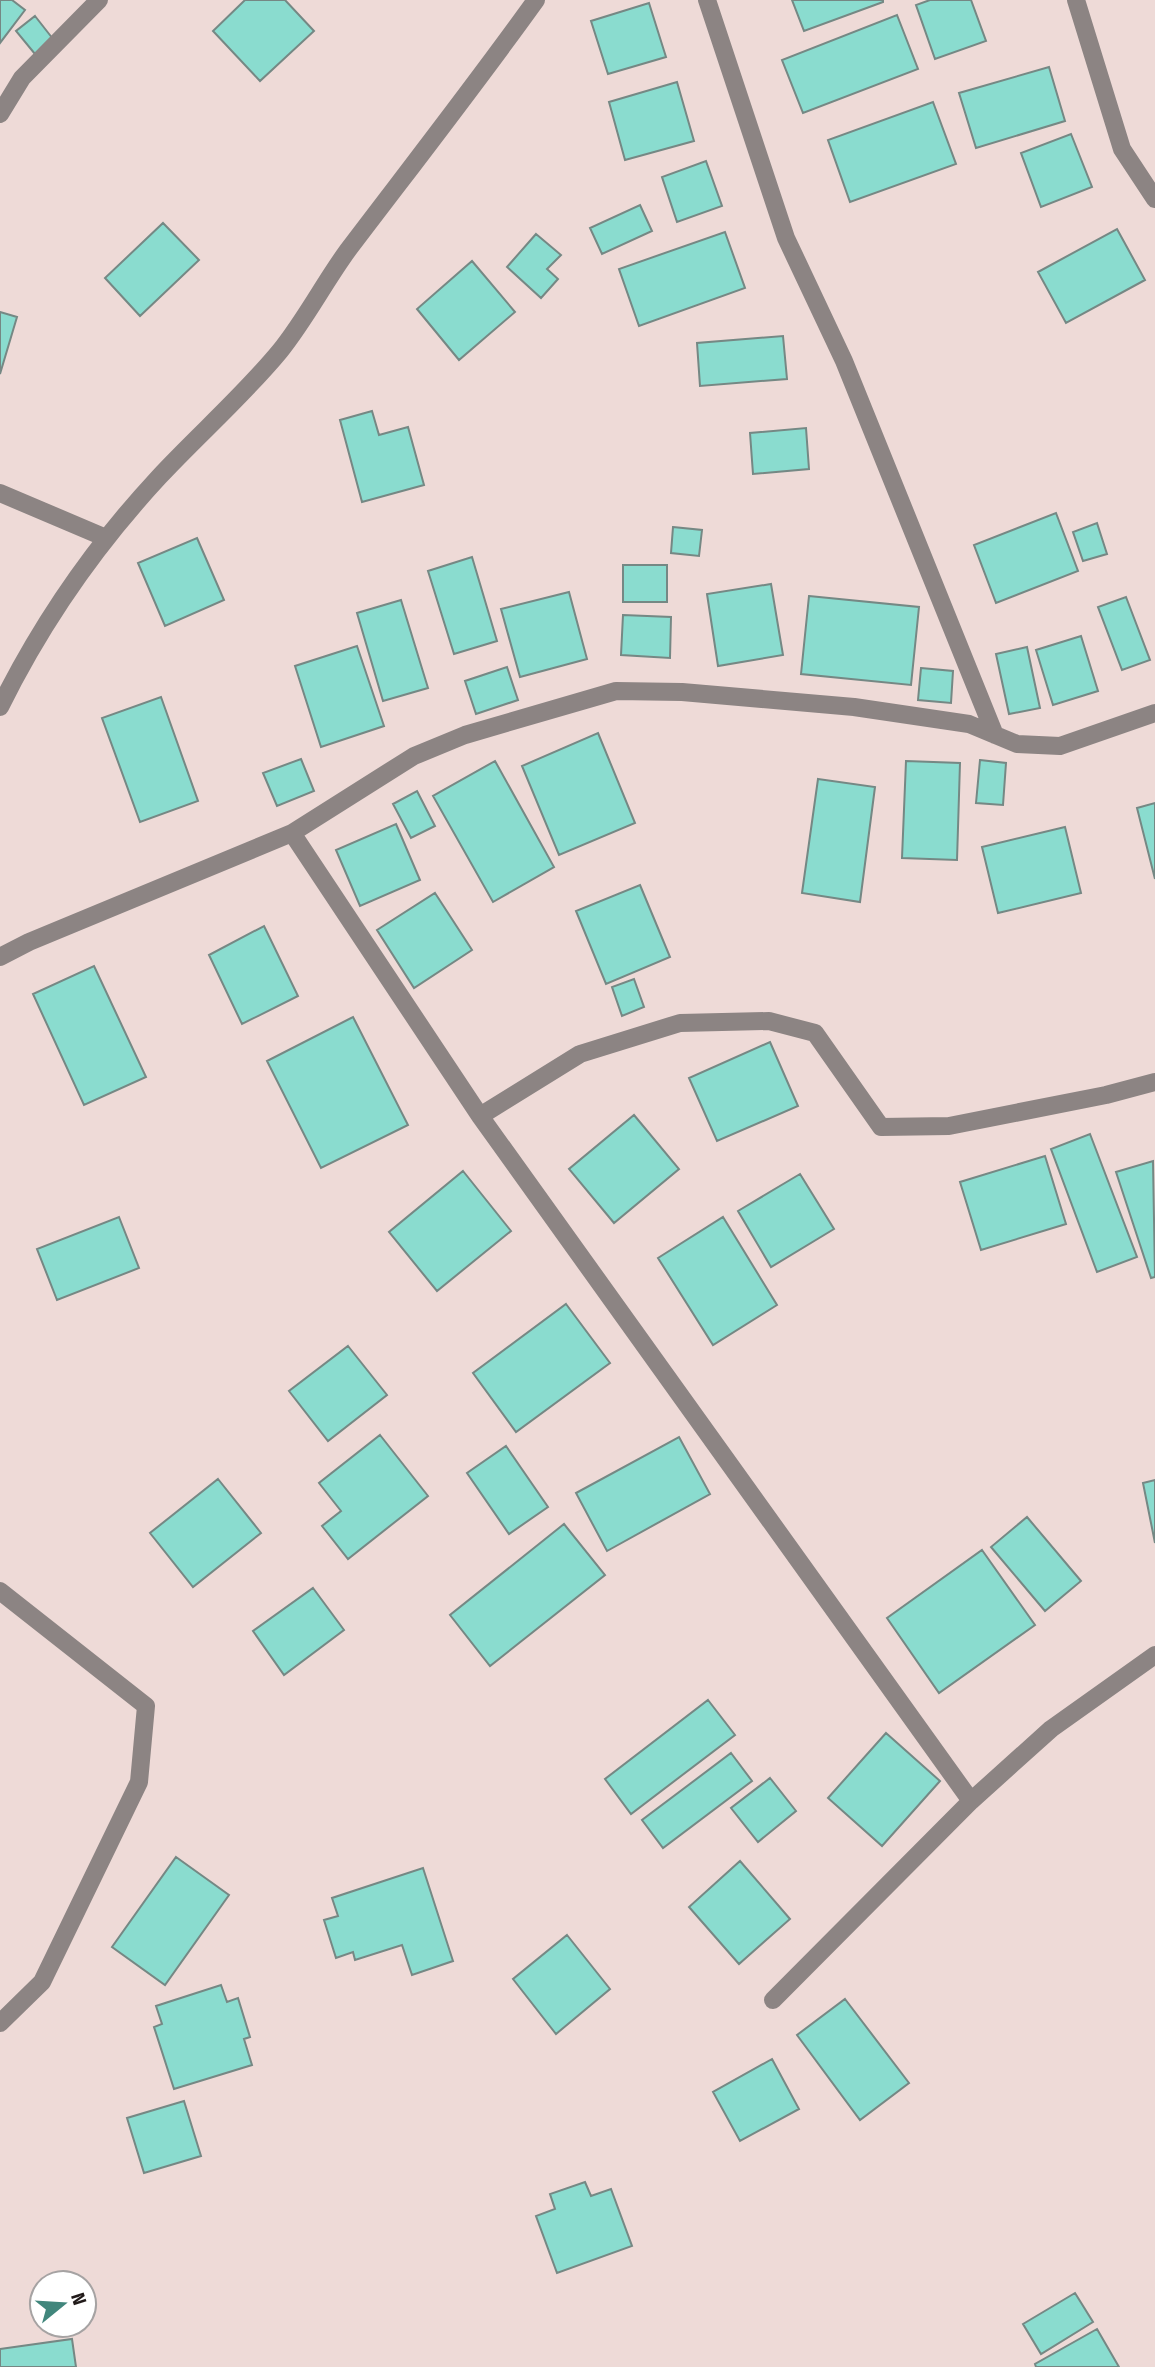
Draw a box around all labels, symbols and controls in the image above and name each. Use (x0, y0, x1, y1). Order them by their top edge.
north arrow (28, 2269, 98, 2339)
text: N (66, 2290, 91, 2308)

